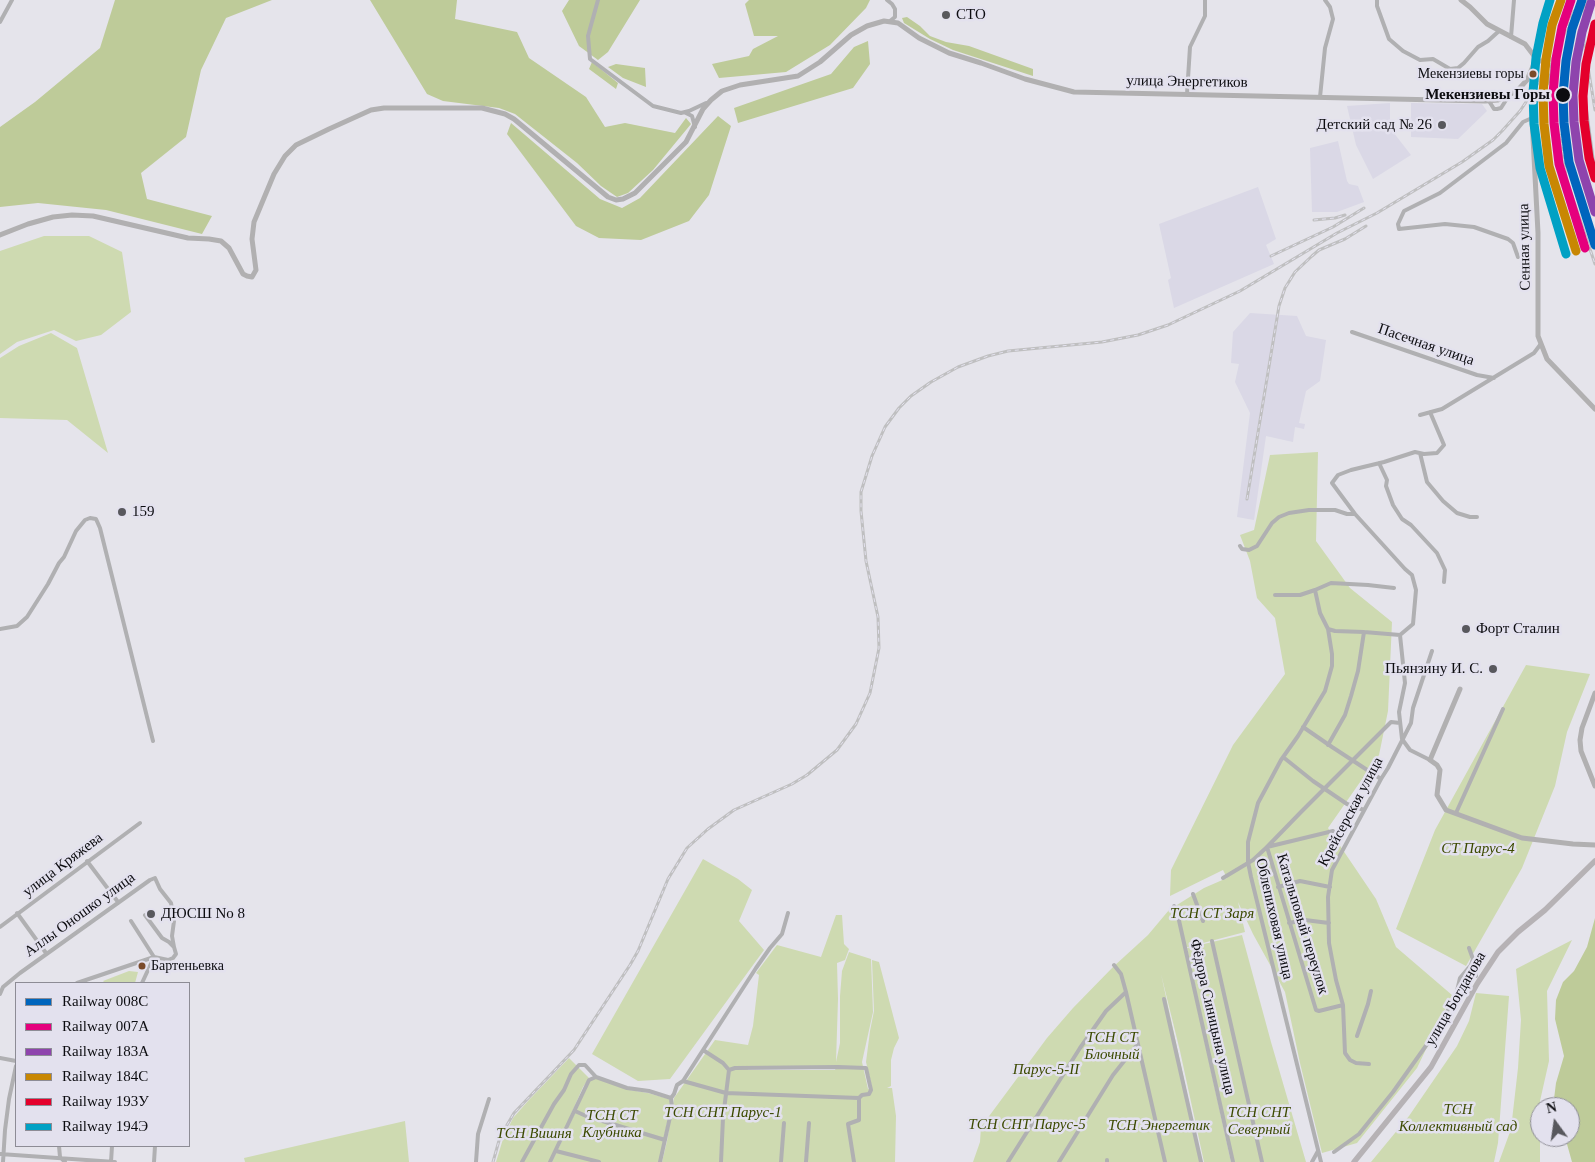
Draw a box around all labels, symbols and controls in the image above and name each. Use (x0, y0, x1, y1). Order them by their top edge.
place label: СТО (956, 6, 986, 24)
marker: СТО (940, 9, 952, 21)
place label: Мекензиевы горы (1418, 66, 1524, 82)
marker: Мекензиевы горы (1528, 69, 1538, 79)
street label: улица Энергетиков (1126, 72, 1248, 92)
place label: Мекензиевы Горы (1425, 86, 1550, 104)
marker: Мекензиевы Горы (1554, 86, 1572, 104)
place label: Детский сад № 26 (1316, 116, 1432, 134)
marker: Детский сад № 26 (1436, 119, 1448, 131)
street label: Сенная улица (1515, 203, 1535, 291)
street label: Пасечная улица (1376, 320, 1476, 370)
place label: 159 (132, 503, 154, 521)
marker: 159 (116, 506, 128, 518)
place label: Форт Сталин (1476, 620, 1560, 638)
marker: Форт Сталин (1460, 623, 1472, 635)
place label: Пьянзину И. С. (1385, 660, 1483, 678)
marker: Пьянзину И. С. (1487, 663, 1499, 675)
street label: Крейсерская улица (1315, 754, 1387, 870)
street label: улица Кряжева (19, 829, 107, 901)
park label: СТ Парус-4 (1441, 840, 1515, 858)
street label: Катальповый переулок (1272, 852, 1332, 996)
street label: Облепиховая улица (1251, 857, 1297, 981)
street label: Аллы Оношко улица (21, 869, 139, 961)
place label: ДЮСШ No 8 (161, 905, 245, 923)
park label: ТСН СТ Заря (1170, 905, 1254, 923)
marker: ДЮСШ No 8 (145, 908, 157, 920)
street label: Фёдора Синицына улица (1185, 937, 1239, 1097)
street label: улица Богданова (1422, 949, 1490, 1049)
place label: Бартеньевка (151, 958, 224, 974)
marker: Бартеньевка (137, 961, 147, 971)
legend (15, 982, 190, 1147)
text: Railway 008С (62, 993, 148, 1009)
text: Railway 007А (62, 1018, 149, 1034)
park label: ТСН СТ Блочный (1085, 1029, 1139, 1064)
text: Railway 183А (62, 1043, 149, 1059)
park label: Парус-5-II (1013, 1061, 1079, 1079)
text: Railway 184С (62, 1068, 148, 1084)
text: Railway 193У (62, 1093, 149, 1109)
north arrow (1530, 1097, 1580, 1147)
text: N (1545, 1099, 1558, 1116)
park label: ТСН Коллективный сад (1399, 1101, 1517, 1136)
park label: ТСН СНТ Парус-1 (664, 1104, 782, 1122)
park label: ТСН СНТ Северный (1228, 1104, 1290, 1139)
park label: ТСН СТ Клубника (582, 1107, 642, 1142)
park label: ТСН СНТ Парус-5 (968, 1116, 1086, 1134)
park label: ТСН Энергетик (1108, 1117, 1210, 1135)
text: Railway 194Э (62, 1118, 148, 1134)
park label: ТСН Вишня (496, 1125, 572, 1143)

